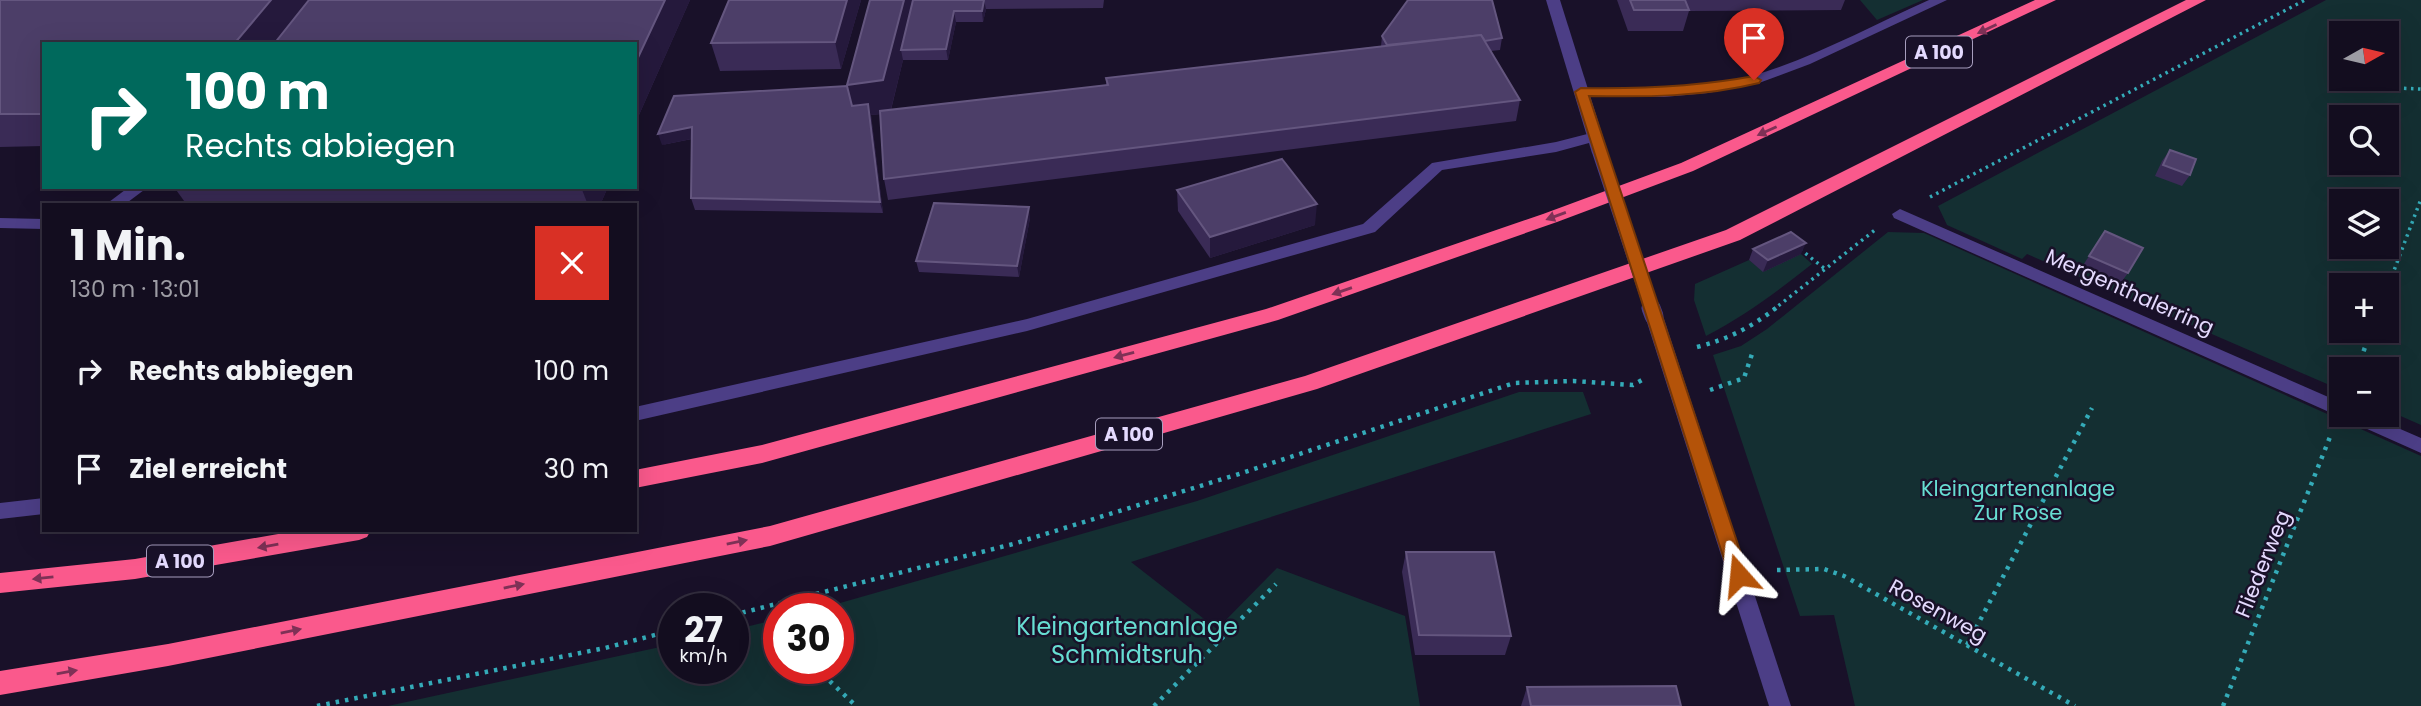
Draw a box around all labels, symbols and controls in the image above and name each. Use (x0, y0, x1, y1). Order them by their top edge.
pin (1724, 8, 1784, 80)
icon: arrive (1735, 19, 1773, 57)
north arrow (2329, 21, 2399, 91)
map controls (2329, 21, 2399, 427)
one-way arrow (1977, 23, 1997, 35)
road number: A 100 (1906, 36, 1972, 68)
text: 100 m (185, 58, 330, 126)
icon: right (70, 70, 161, 161)
button: search (2329, 105, 2399, 175)
text: Rechts abbiegen (185, 123, 456, 168)
one-way arrow (1757, 126, 1778, 137)
button: layers (2329, 189, 2399, 259)
one-way arrow (1546, 211, 1567, 222)
text: 1 Min. (70, 216, 186, 275)
button: close (535, 226, 609, 300)
street label: Mergenthalerring (2041, 241, 2219, 342)
text: 130 m · 13:01 (70, 273, 200, 305)
button: + (2329, 273, 2399, 343)
one-way arrow (1331, 286, 1352, 297)
one-way arrow (1113, 351, 1134, 361)
icon: right (70, 352, 108, 390)
text: Rechts abbiegen (129, 353, 354, 389)
text: 100 m (534, 353, 609, 389)
button: − (2329, 357, 2399, 427)
road number: A 100 (1096, 418, 1162, 449)
icon: arrive (70, 450, 108, 488)
text: Ziel erreicht (129, 451, 287, 487)
text: 30 m (544, 451, 609, 487)
park label: Kleingartenanlage Zur Rose (1921, 474, 2115, 527)
street label: Fliederweg (2228, 506, 2297, 622)
one-way arrow (726, 537, 748, 548)
position arrow (1702, 538, 1776, 612)
one-way arrow (257, 541, 279, 552)
road number: A 100 (147, 546, 213, 576)
street label: Rosenweg (1884, 572, 1993, 649)
one-way arrow (31, 573, 53, 584)
one-way arrow (503, 581, 525, 592)
speed limit sign: 30 (763, 593, 854, 684)
text: 27 (684, 605, 723, 654)
park label: Kleingartenanlage Schmidtsruh (1016, 610, 1238, 671)
one-way arrow (280, 625, 302, 636)
text: km/h (680, 643, 727, 668)
one-way arrow (56, 666, 78, 677)

